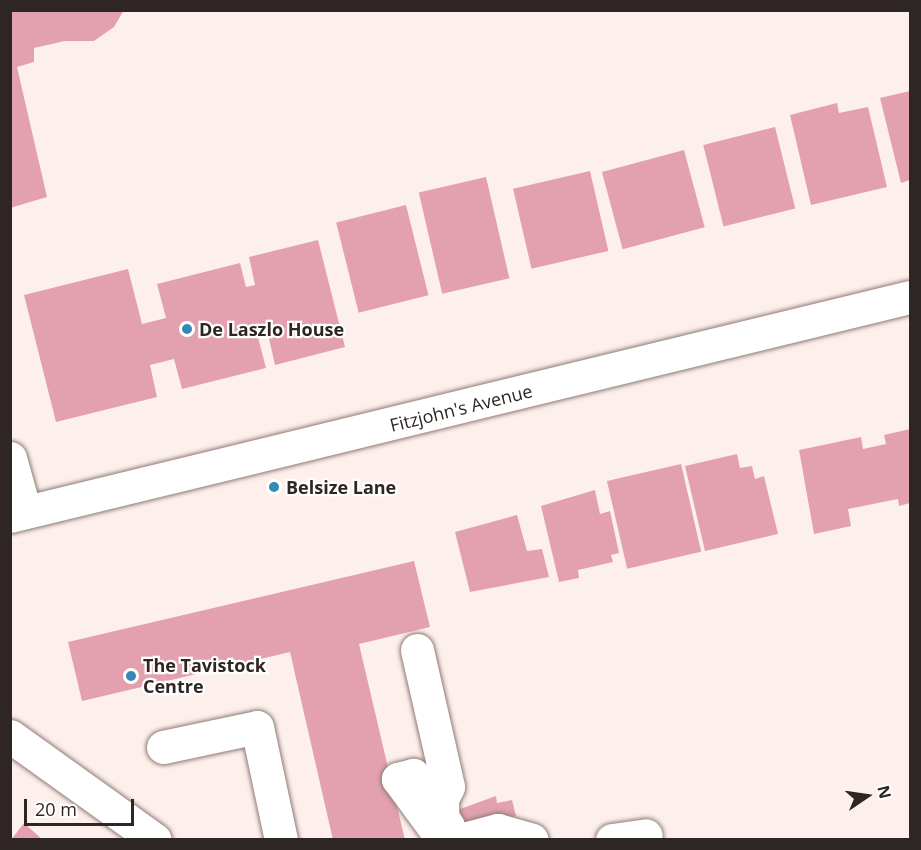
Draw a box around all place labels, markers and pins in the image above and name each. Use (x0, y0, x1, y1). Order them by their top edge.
place label: De Laszlo House (199, 318, 344, 340)
marker: De Laszlo House (180, 322, 194, 336)
place label: Belsize Lane (286, 476, 396, 498)
marker: Belsize Lane (267, 480, 281, 494)
place label: The Tavistock Centre (143, 655, 266, 698)
marker: The Tavistock Centre (124, 669, 138, 683)

